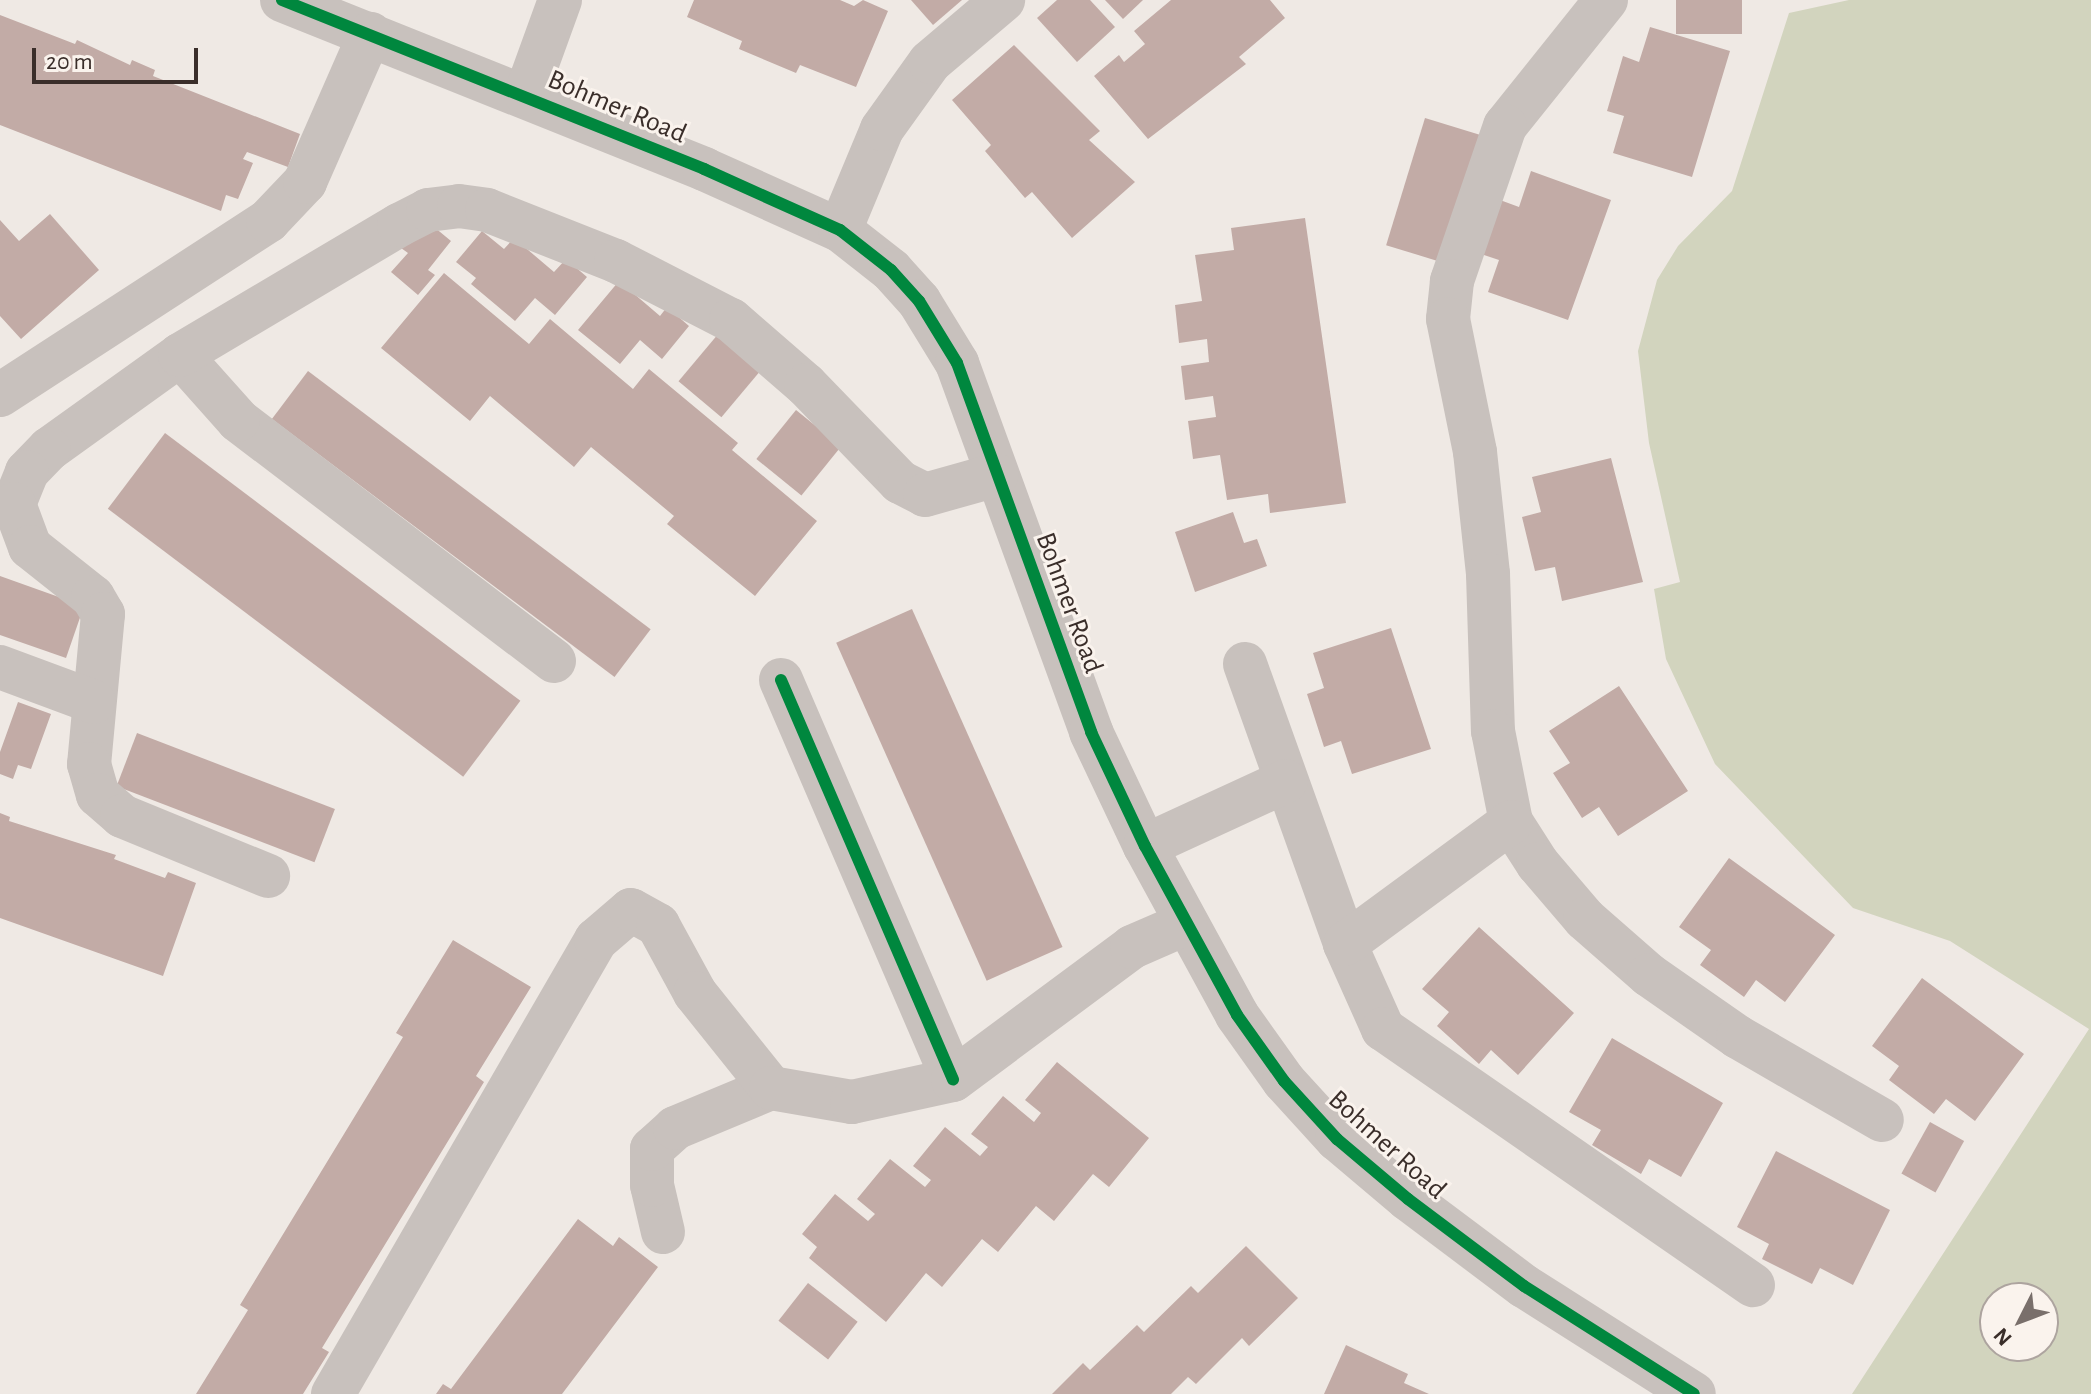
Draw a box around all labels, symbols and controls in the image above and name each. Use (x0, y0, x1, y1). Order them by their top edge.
scale bar (36, 32, 202, 82)
text: 20 m (46, 50, 93, 74)
street label: Bohmer Road (543, 63, 691, 151)
street label: Bohmer Road (1028, 528, 1110, 678)
street label: Bohmer Road (1321, 1083, 1453, 1207)
north arrow (1979, 1282, 2059, 1362)
text: N (1989, 1324, 2016, 1350)

